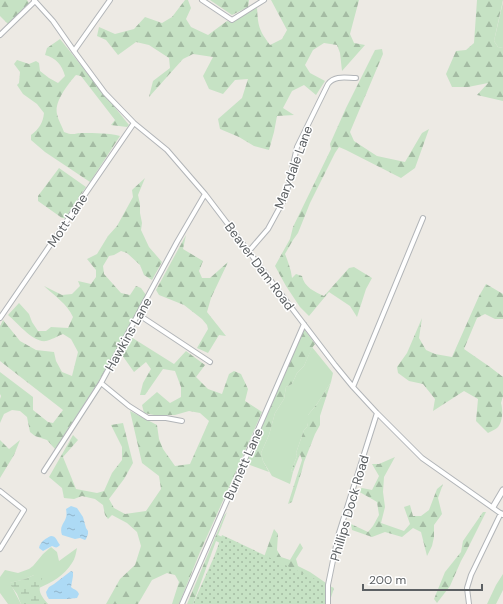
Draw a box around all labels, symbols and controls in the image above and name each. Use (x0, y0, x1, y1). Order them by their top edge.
street label: Marydale Lane (271, 123, 316, 211)
street label: Mott Lane (43, 190, 91, 250)
street label: Beaver Dam Road (221, 219, 298, 314)
street label: Hawkins Lane (101, 294, 156, 374)
street label: Burnett Lane (220, 426, 267, 503)
street label: Phillips Dock Road (326, 453, 373, 563)
scale bar (363, 566, 482, 592)
text: 200 m (369, 572, 406, 588)

